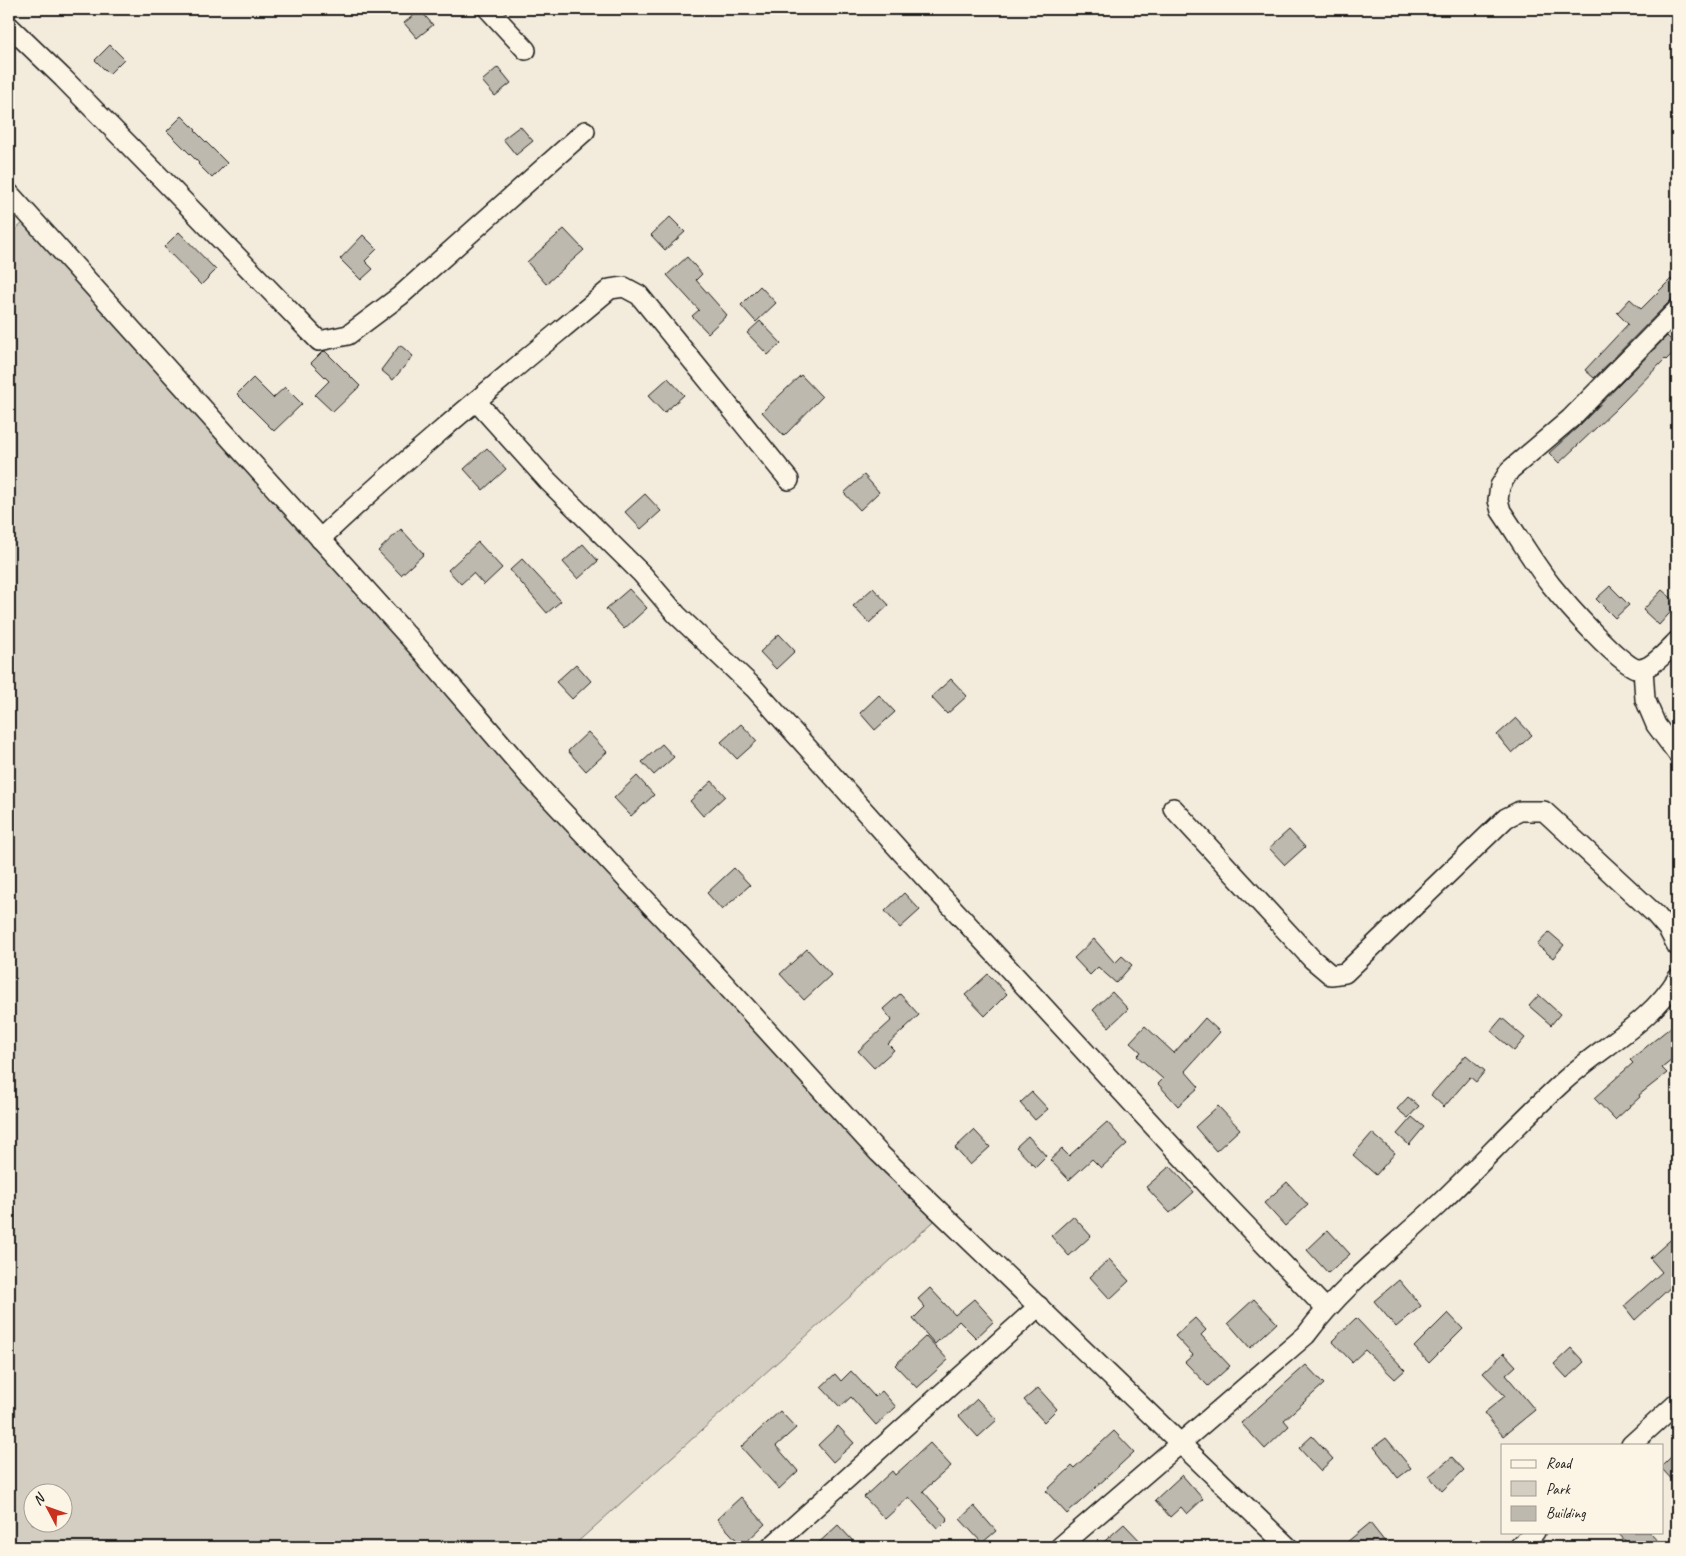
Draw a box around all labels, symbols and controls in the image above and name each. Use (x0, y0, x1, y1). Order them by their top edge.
legend (1501, 1444, 1664, 1534)
text: Road (1546, 1454, 1573, 1473)
text: Park (1546, 1480, 1571, 1499)
north arrow (22, 1484, 72, 1534)
text: N (29, 1489, 49, 1509)
text: Building (1546, 1504, 1586, 1523)

